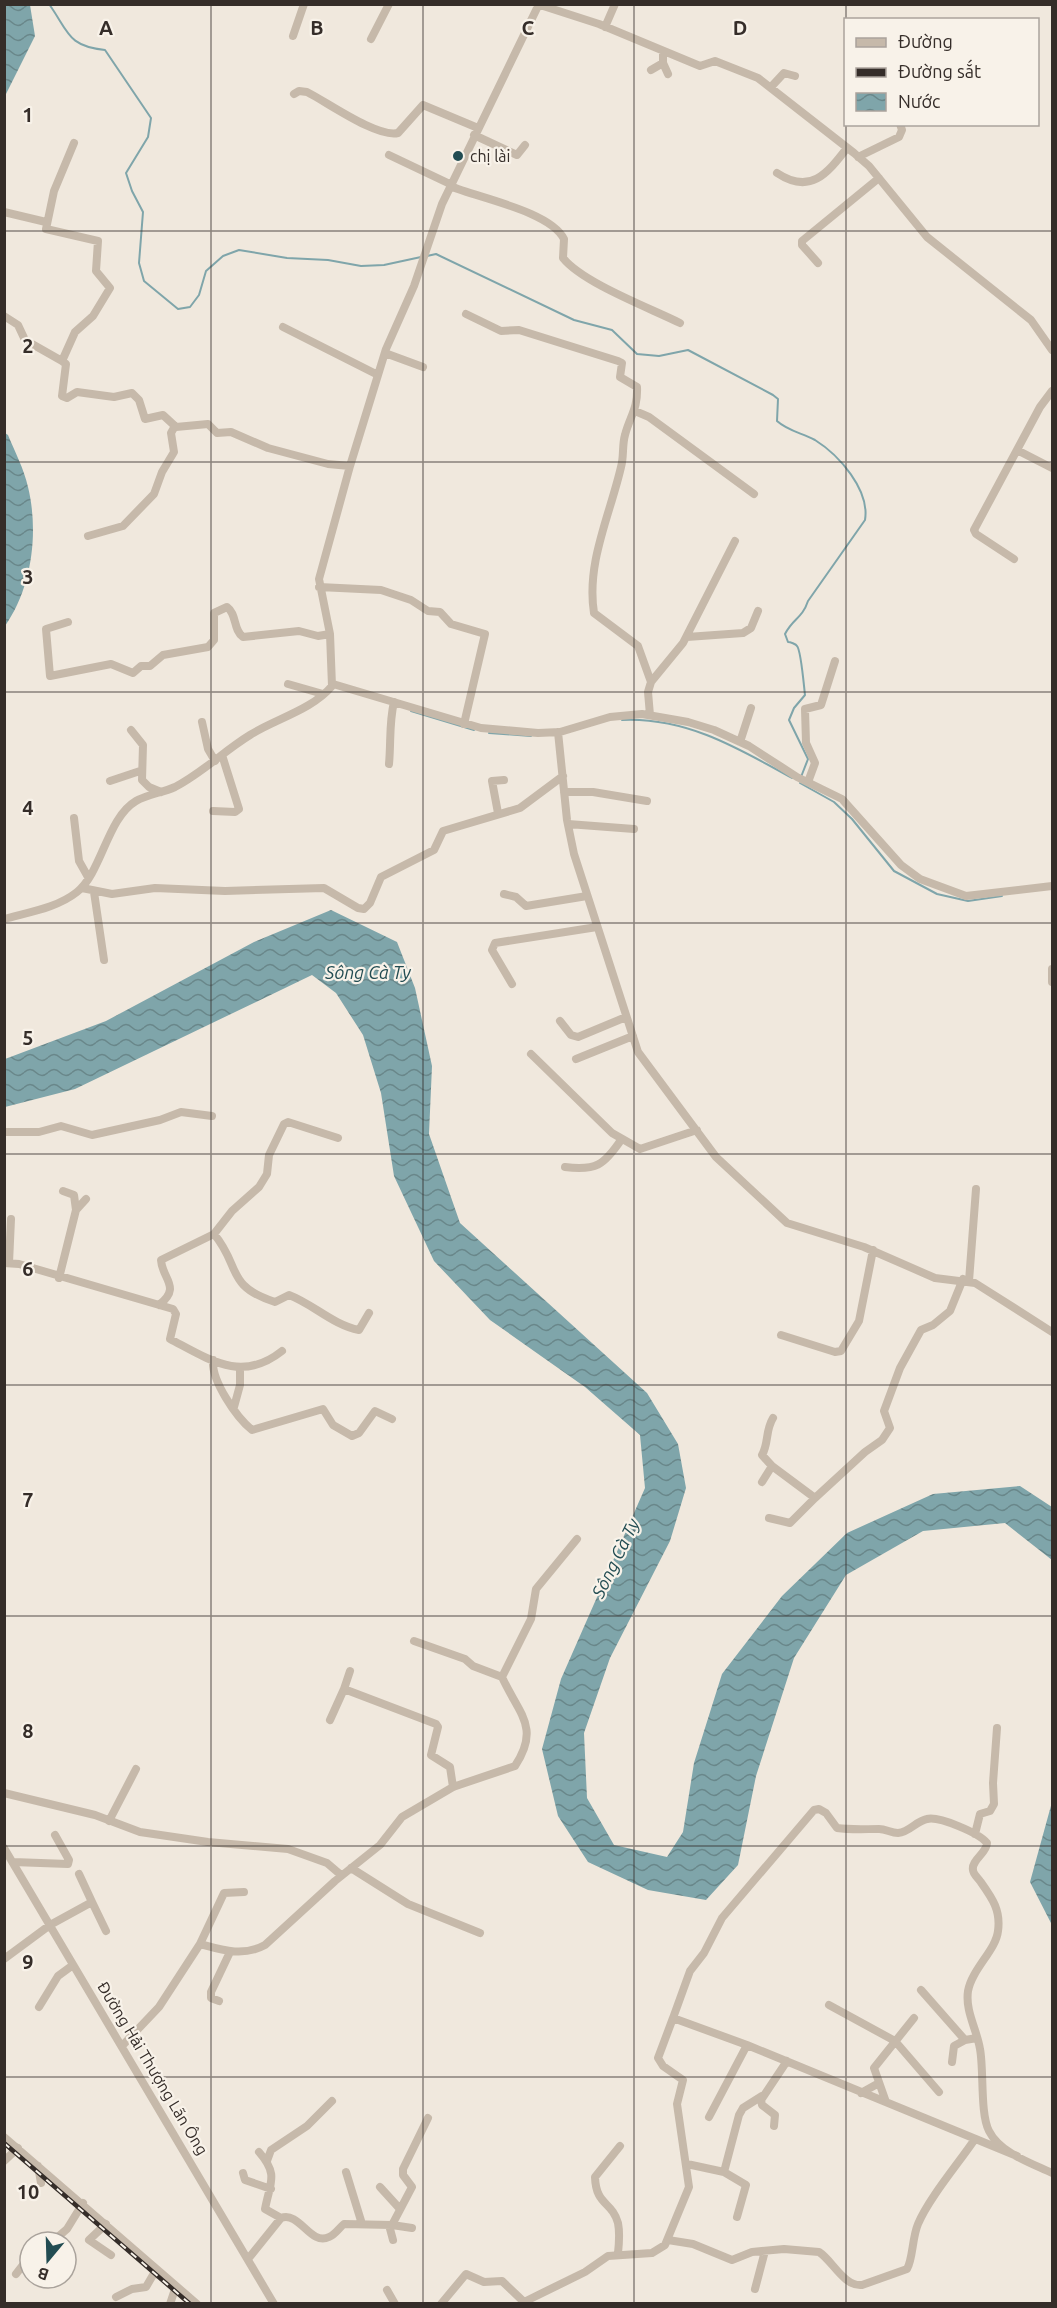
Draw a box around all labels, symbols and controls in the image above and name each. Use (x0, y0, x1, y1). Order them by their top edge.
text: A (99, 16, 113, 39)
text: B (310, 16, 324, 39)
text: C (522, 16, 535, 39)
text: D (733, 16, 747, 39)
legend (844, 18, 1039, 126)
text: Đường (898, 31, 953, 51)
text: Đường sắt (898, 59, 981, 81)
text: Nước (898, 91, 940, 111)
text: 1 (22, 103, 34, 126)
place label: chị lài (470, 147, 510, 165)
marker: chị lài (451, 149, 465, 163)
text: 2 (22, 334, 34, 357)
text: 3 (22, 565, 34, 588)
text: 4 (22, 796, 34, 819)
water label: Sông Cà Ty (324, 962, 411, 982)
text: 5 (22, 1026, 34, 1049)
text: 6 (22, 1257, 34, 1280)
text: 7 (22, 1488, 34, 1511)
water label: Sông Cà Ty (587, 1515, 643, 1602)
text: 8 (22, 1719, 34, 1742)
text: 9 (22, 1950, 34, 1973)
street label: Đường Hải Thượng Lãn Ông (94, 1978, 213, 2158)
text: 10 (17, 2180, 39, 2203)
north arrow (18, 2230, 78, 2290)
text: B (35, 2264, 51, 2284)

